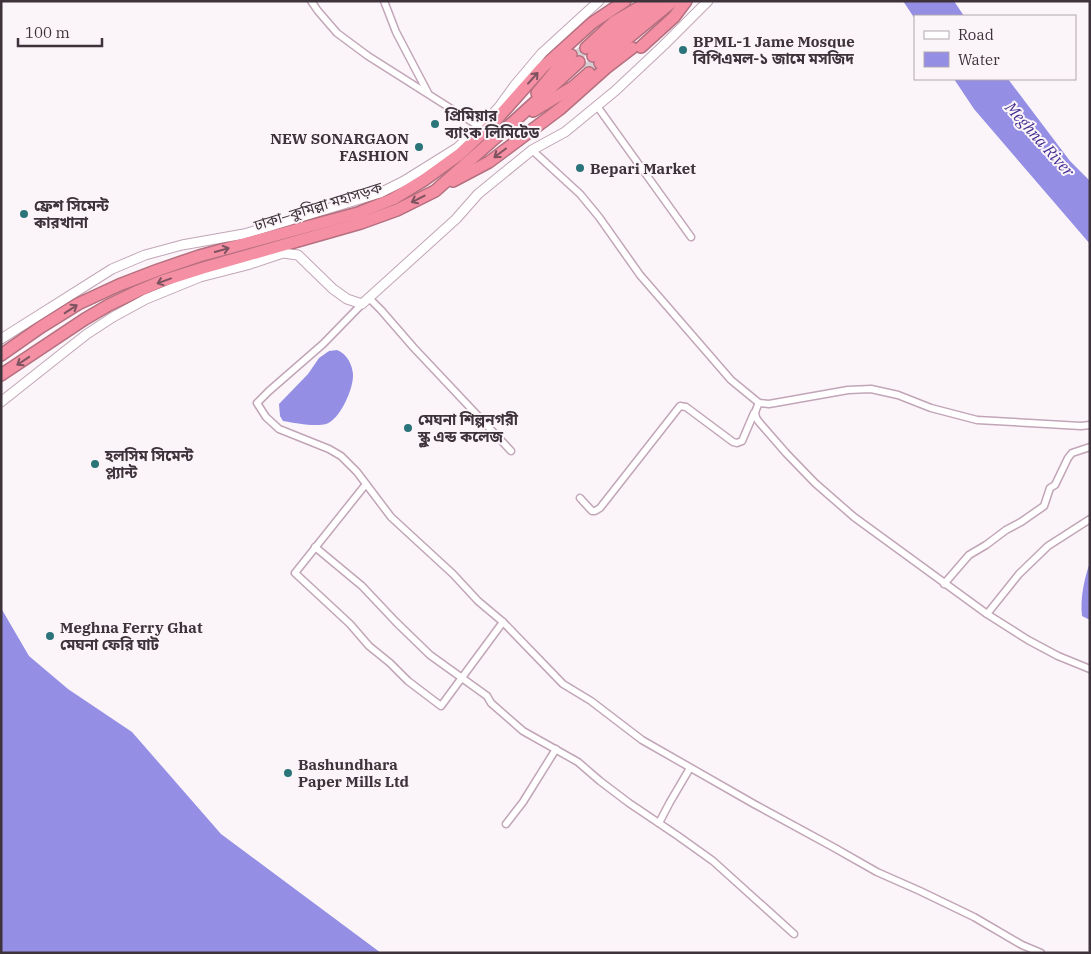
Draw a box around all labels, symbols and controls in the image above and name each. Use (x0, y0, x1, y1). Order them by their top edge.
scale bar (18, 15, 101, 47)
legend (914, 15, 1076, 80)
text: 100 m (25, 23, 70, 42)
text: Road (958, 25, 994, 44)
place label: BPML-1 Jame Mosque বিপিএমল-১ জামে মসজিদ (692, 32, 855, 68)
marker: BPML-1 Jame Mosque বিপিএমল-১ জামে মসজিদ (677, 44, 689, 56)
text: Water (958, 50, 1000, 69)
one-way arrow (528, 72, 539, 85)
water label: Meghna River (1001, 97, 1079, 181)
place label: প্রিমিয়ার ব্যাংক লিমিটেড (444, 106, 539, 142)
marker: প্রিমিয়ার ব্যাংক লিমিটেড (429, 118, 441, 130)
place label: NEW SONARGAON FASHION (270, 129, 409, 165)
marker: NEW SONARGAON FASHION (413, 141, 425, 153)
one-way arrow (493, 148, 507, 158)
place label: Bepari Market (590, 159, 696, 178)
marker: Bepari Market (574, 162, 586, 174)
street label: ঢাকা–কুমিল্লা মহাসড়ক (251, 177, 385, 235)
one-way arrow (411, 194, 426, 204)
place label: ফ্রেশ সিমেন্ট কারখানা (33, 196, 110, 232)
marker: ফ্রেশ সিমেন্ট কারখানা (18, 208, 30, 220)
one-way arrow (213, 245, 229, 254)
one-way arrow (157, 277, 172, 286)
one-way arrow (63, 303, 77, 313)
one-way arrow (16, 355, 30, 366)
place label: মেঘনা শিল্পনগরী স্কুল এন্ড কলেজ (417, 410, 519, 448)
marker: মেঘনা শিল্পনগরী স্কুল এন্ড কলেজ (402, 422, 414, 434)
place label: হলসিম সিমেন্ট প্ল্যান্ট (104, 446, 194, 482)
marker: হলসিম সিমেন্ট প্ল্যান্ট (89, 458, 101, 470)
place label: Meghna Ferry Ghat মেঘনা ফেরি ঘাট (60, 618, 203, 654)
marker: Meghna Ferry Ghat মেঘনা ফেরি ঘাট (44, 630, 56, 642)
place label: Bashundhara Paper Mills Ltd (298, 755, 410, 791)
marker: Bashundhara Paper Mills Ltd (282, 767, 294, 779)

